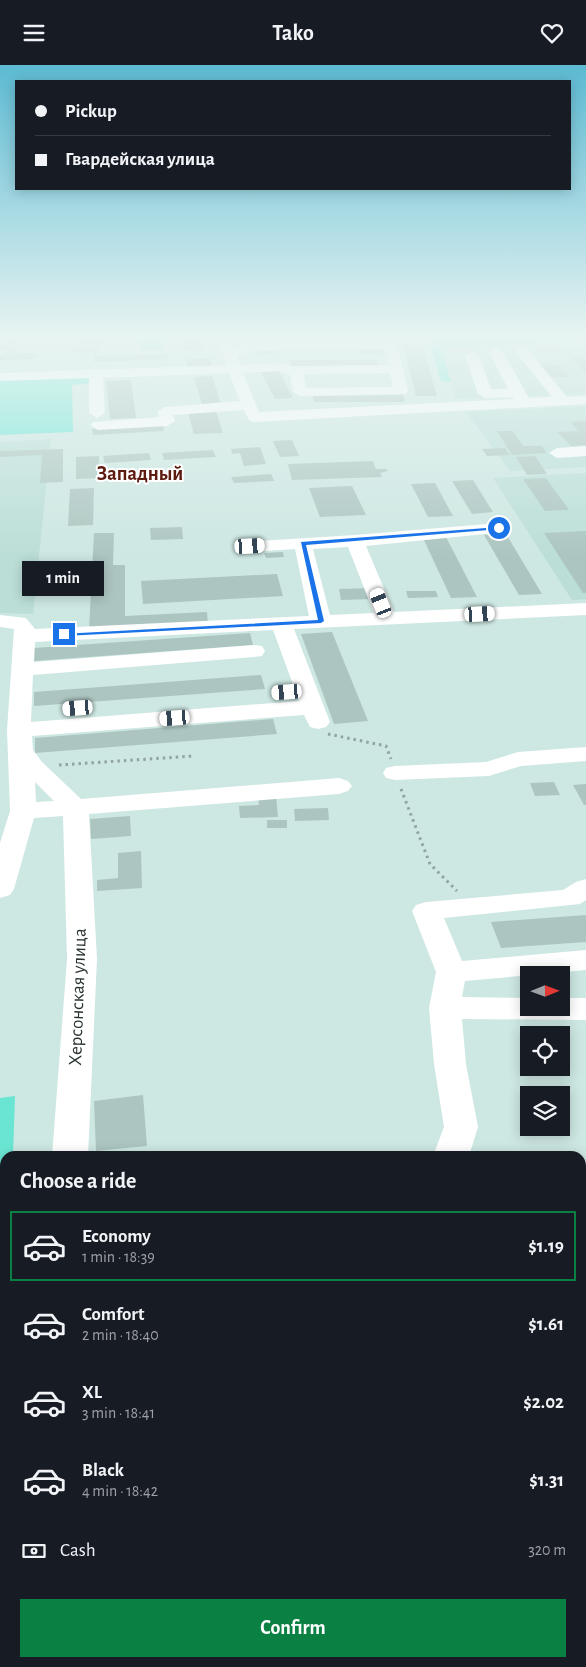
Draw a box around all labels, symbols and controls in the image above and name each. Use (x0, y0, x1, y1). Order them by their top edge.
icon: menu (20, 19, 48, 47)
icon: heart (538, 19, 566, 47)
text: Tako (272, 22, 314, 44)
text: Pickup (65, 102, 117, 121)
text: Гвардейская улица (65, 150, 215, 169)
district label: Западный (97, 464, 183, 484)
route start (488, 517, 510, 539)
car (234, 538, 265, 554)
callout: 1 min (23, 561, 105, 597)
text: 1 min (46, 570, 80, 586)
car (368, 586, 393, 620)
car (464, 606, 495, 622)
route end (53, 623, 75, 645)
car (271, 683, 302, 701)
car (62, 699, 93, 717)
car (159, 709, 190, 727)
street label: Херсонская улица (66, 928, 90, 1066)
north arrow (520, 966, 570, 1016)
map controls (520, 966, 570, 1136)
button: locate (520, 1026, 570, 1076)
button: layers (520, 1086, 570, 1136)
text: Choose a ride (20, 1170, 136, 1192)
icon: car (22, 1224, 67, 1269)
text: Economy (82, 1227, 151, 1246)
text: $1.19 (528, 1237, 564, 1256)
text: 1 min · 18:39 (82, 1249, 155, 1265)
icon: car (22, 1302, 67, 1347)
text: Comfort (82, 1305, 144, 1324)
text: $1.61 (528, 1315, 564, 1334)
text: 2 min · 18:40 (82, 1327, 159, 1343)
icon: car (22, 1380, 67, 1425)
text: XL (82, 1383, 102, 1402)
text: $2.02 (523, 1393, 564, 1412)
text: 3 min · 18:41 (82, 1405, 155, 1421)
icon: car (22, 1458, 67, 1503)
text: Black (82, 1461, 124, 1480)
text: $1.31 (529, 1471, 564, 1490)
text: 4 min · 18:42 (82, 1483, 158, 1499)
icon: cash (20, 1537, 48, 1565)
text: Cash (60, 1541, 96, 1560)
text: 320 m (528, 1542, 566, 1558)
button: Confirm (20, 1599, 566, 1657)

